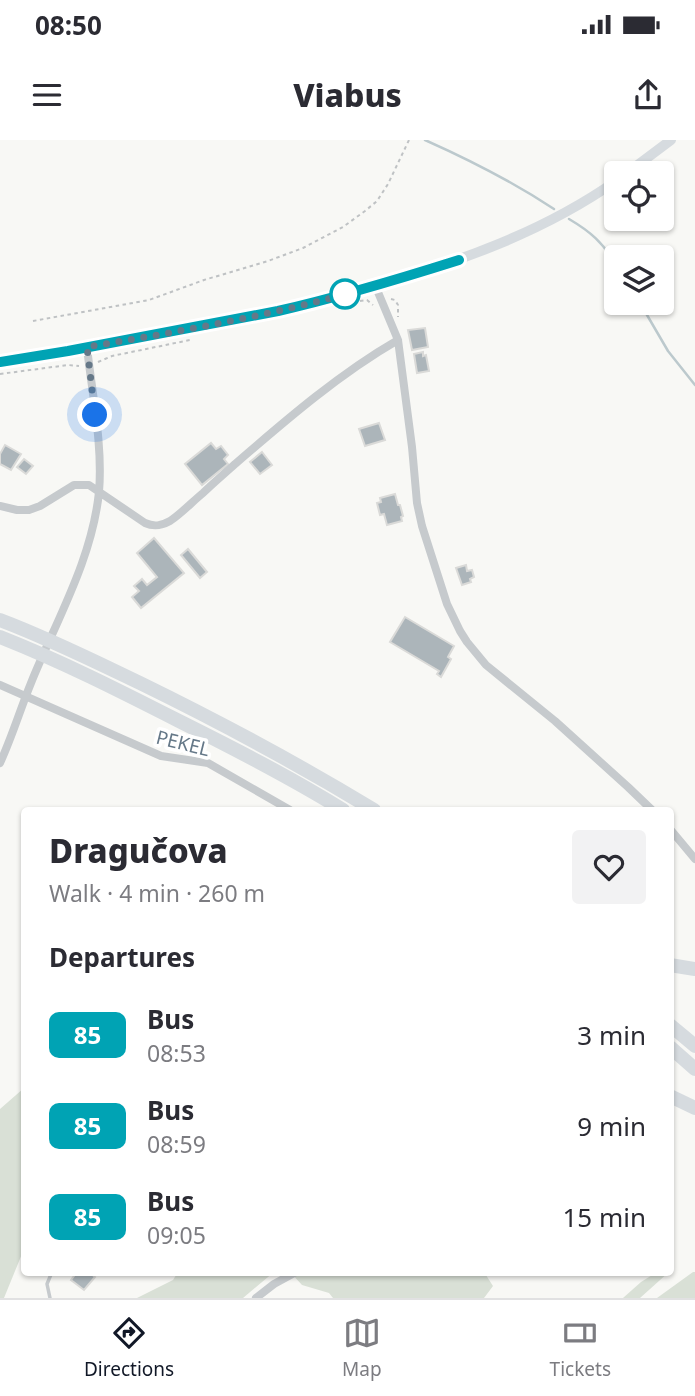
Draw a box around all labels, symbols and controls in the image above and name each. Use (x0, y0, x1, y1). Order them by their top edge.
text: 08:50 (35, 7, 102, 43)
text: Viabus (293, 73, 402, 116)
icon: menu (28, 76, 66, 114)
icon: share (629, 76, 667, 114)
map controls (604, 161, 674, 315)
button: locate (604, 161, 674, 231)
button: layers (604, 245, 674, 315)
unlabelled marker (330, 279, 360, 309)
your location (77, 397, 112, 432)
street label: PEKEL (153, 724, 213, 762)
text: Dragučova (49, 828, 228, 873)
button: heart (572, 830, 646, 904)
text: Walk · 4 min · 260 m (49, 877, 265, 909)
text: Departures (49, 939, 195, 975)
text: Bus (147, 1001, 194, 1037)
text: 3 min (577, 1017, 646, 1053)
text: 85 (74, 1018, 101, 1051)
text: 08:53 (147, 1037, 206, 1069)
text: Bus (147, 1092, 194, 1128)
text: 9 min (577, 1108, 646, 1144)
text: 85 (74, 1109, 101, 1142)
text: 08:59 (147, 1128, 206, 1160)
text: Bus (147, 1183, 194, 1219)
text: 15 min (562, 1199, 646, 1235)
text: 85 (74, 1200, 101, 1233)
text: 09:05 (147, 1219, 206, 1251)
tab: Directions (84, 1314, 174, 1382)
tab: Map (342, 1314, 382, 1382)
tab: Tickets (550, 1314, 611, 1382)

